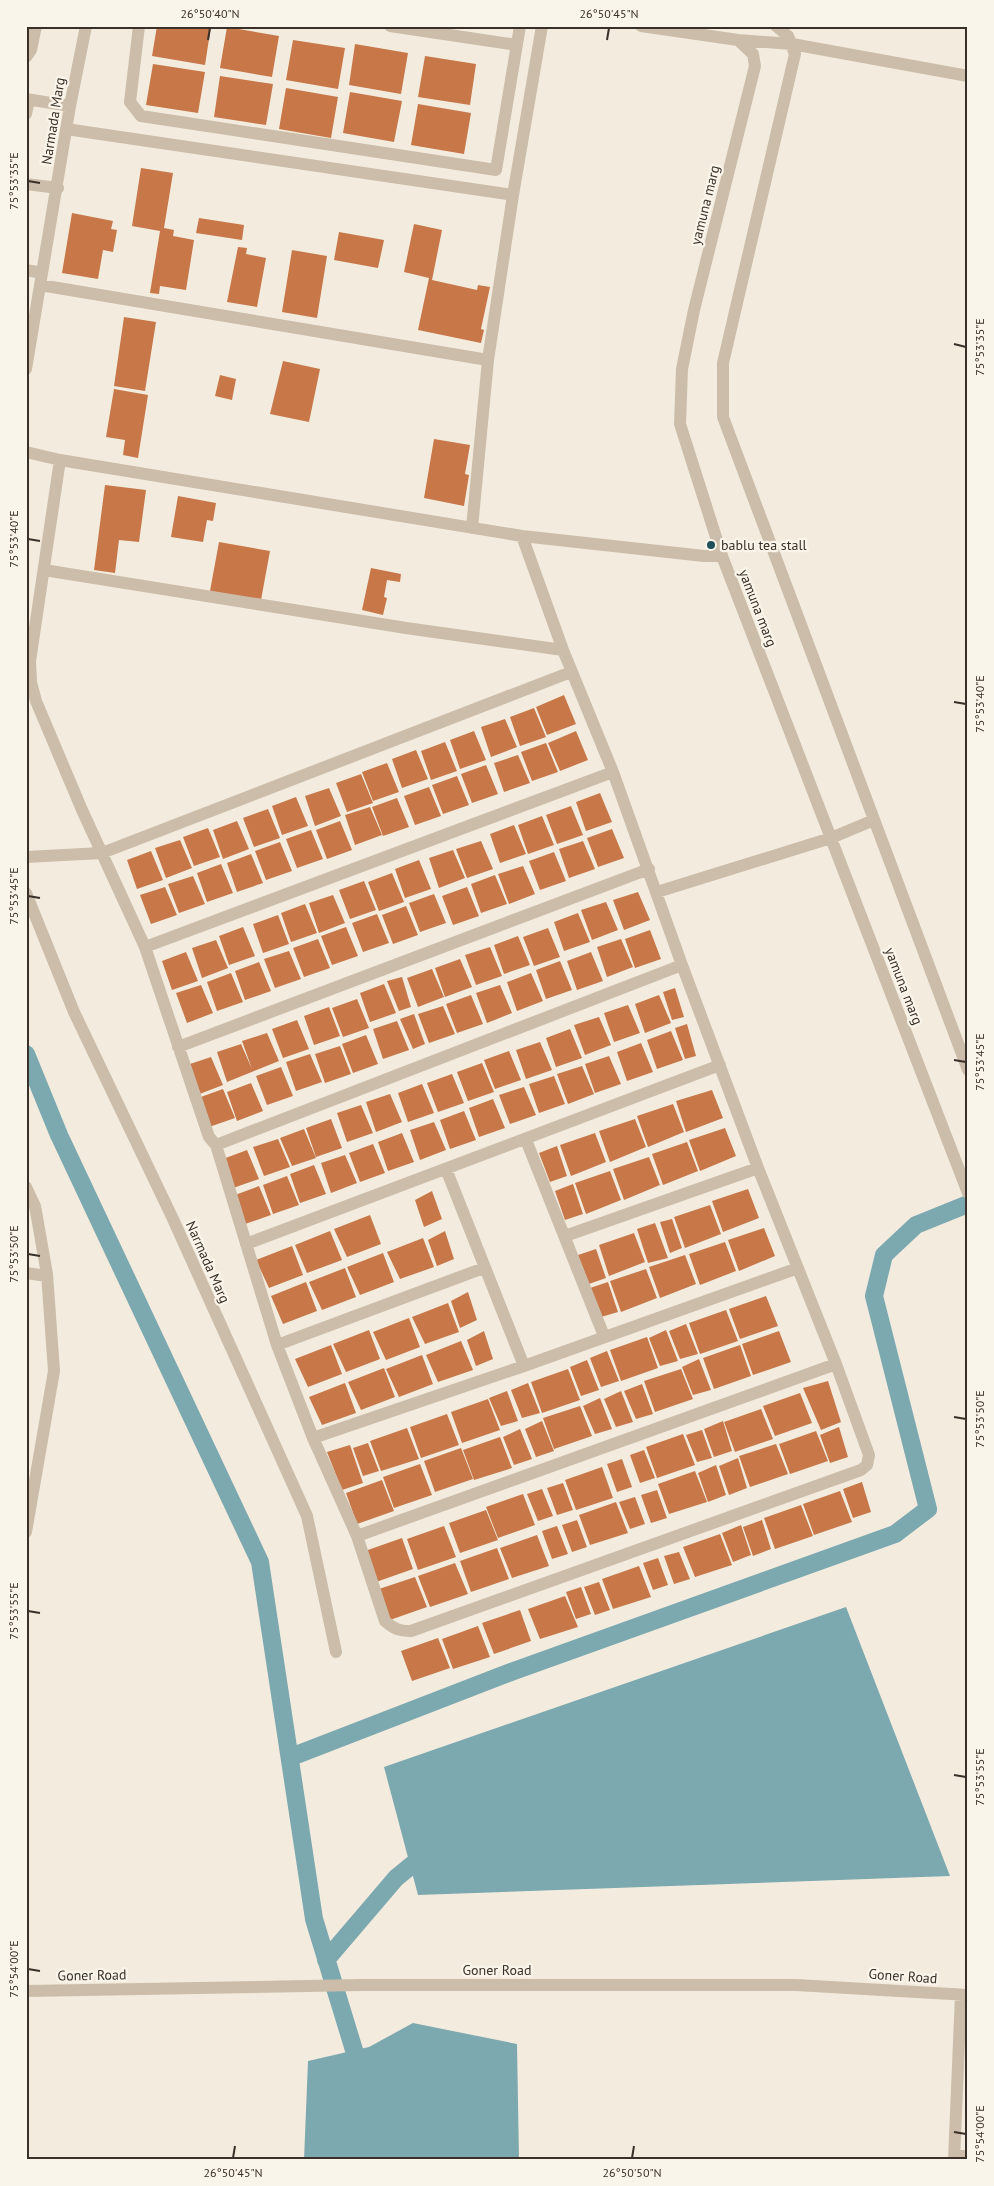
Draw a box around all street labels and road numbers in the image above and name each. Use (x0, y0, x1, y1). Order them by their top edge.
street label: Narmada Marg (37, 76, 69, 166)
street label: yamuna marg (686, 163, 724, 247)
street label: yamuna marg (735, 567, 781, 649)
street label: yamuna marg (881, 945, 927, 1027)
street label: Narmada Marg (182, 1218, 234, 1306)
street label: Goner Road (463, 1961, 531, 1979)
street label: Goner Road (57, 1965, 127, 1985)
street label: Goner Road (868, 1965, 938, 1987)

